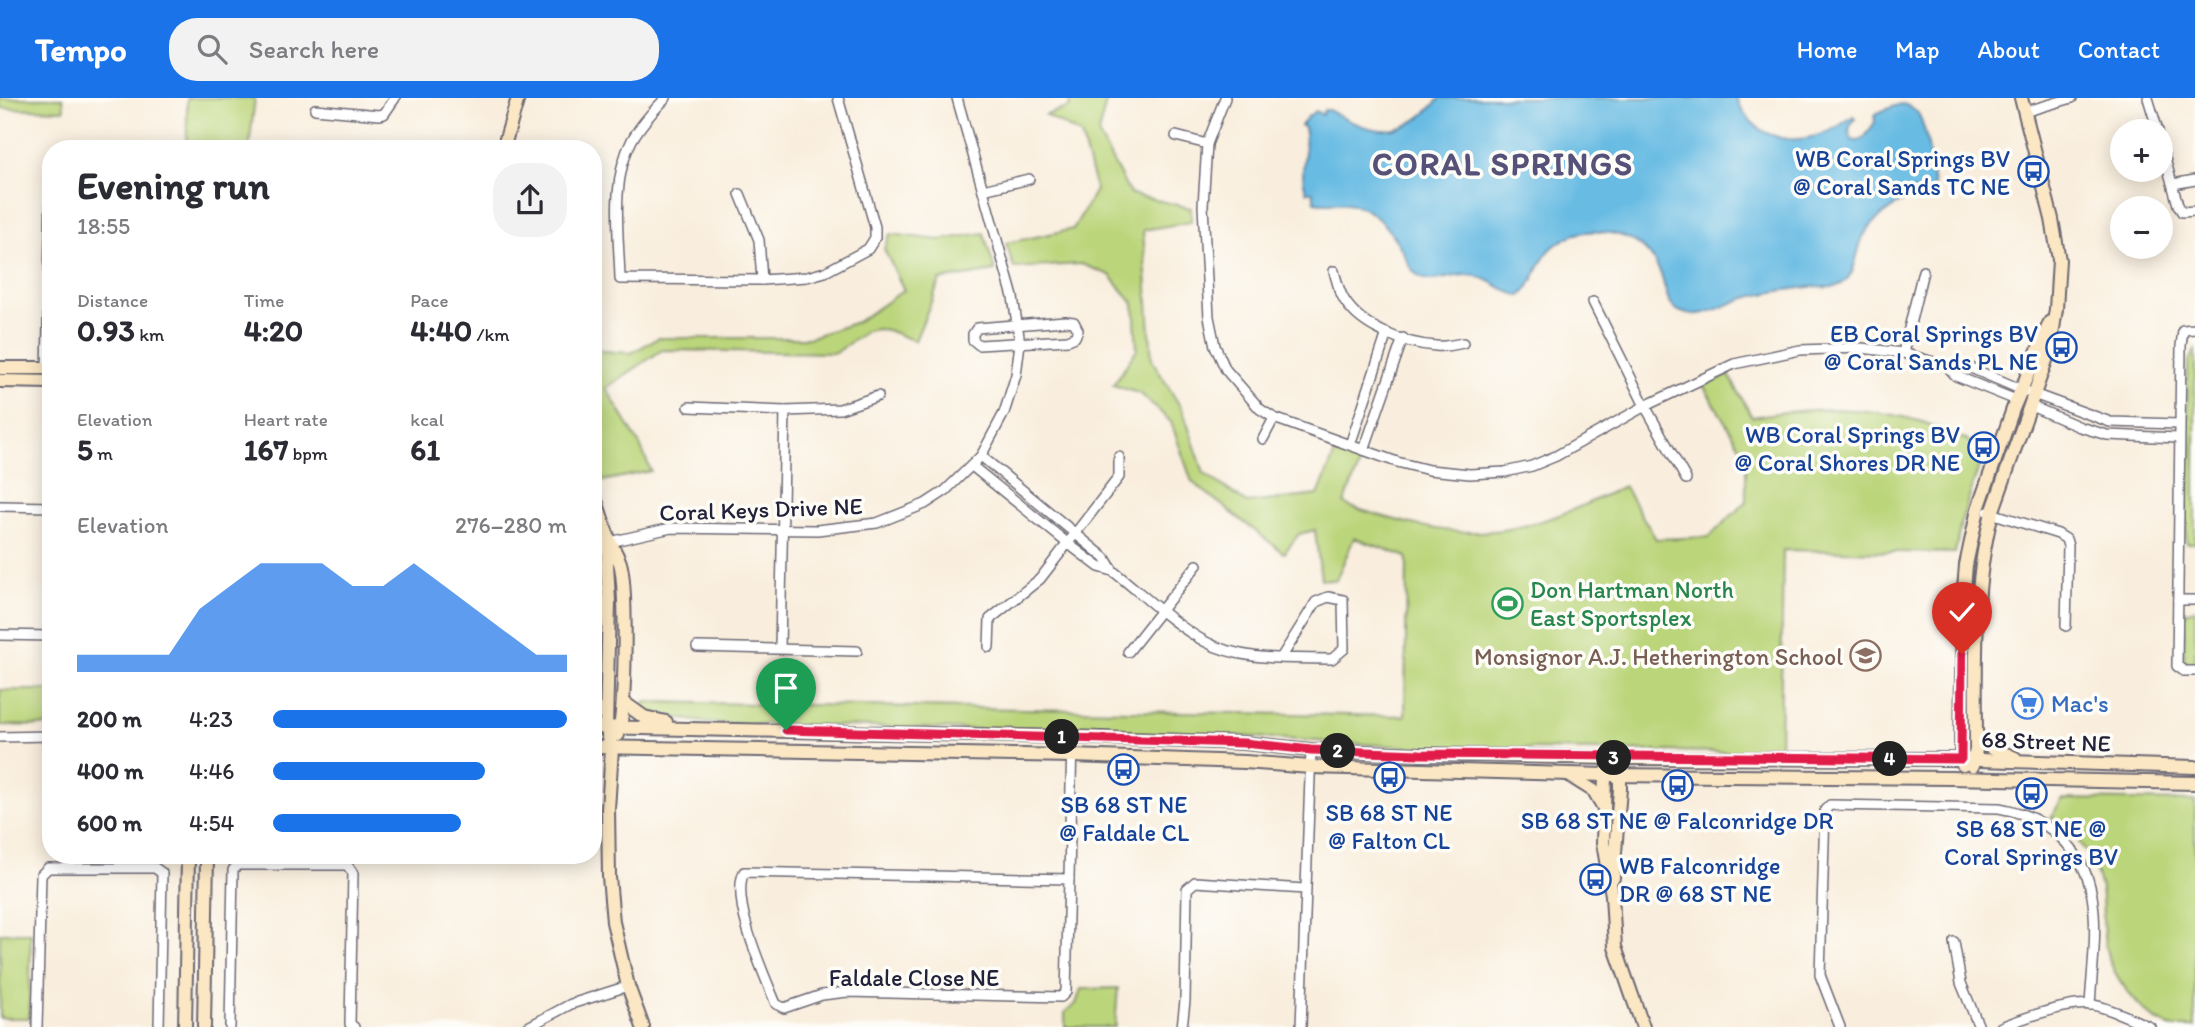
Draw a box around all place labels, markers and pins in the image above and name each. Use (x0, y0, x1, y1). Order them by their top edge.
place label: WB Coral Springs BV @ Coral Sands TC NE (1793, 144, 2010, 201)
bus stop icon: WB Coral Springs BV @ Coral Sands TC NE (2016, 155, 2050, 189)
place label: EB Coral Springs BV @ Coral Sands PL NE (1823, 319, 2038, 376)
bus stop icon: EB Coral Springs BV @ Coral Sands PL NE (2044, 330, 2078, 364)
place label: WB Coral Springs BV @ Coral Shores DR NE (1734, 420, 1960, 477)
bus stop icon: WB Coral Springs BV @ Coral Shores DR NE (1966, 431, 2000, 465)
place label: Don Hartman North East Sportsplex (1530, 575, 1734, 632)
pin (1932, 582, 1992, 654)
sports icon: Don Hartman North East Sportsplex (1490, 586, 1524, 620)
school or university icon: Monsignor A.J. Hetherington School (1849, 639, 1883, 673)
place label: Monsignor A.J. Hetherington School (1474, 642, 1843, 671)
pin (756, 658, 816, 730)
supermarket icon: Mac's (2011, 686, 2045, 720)
place label: Mac's (2051, 689, 2109, 718)
pin: 1 (1044, 720, 1080, 754)
pin: 2 (1320, 734, 1356, 768)
pin: 3 (1596, 740, 1632, 776)
pin: 4 (1872, 742, 1908, 776)
bus stop icon: SB 68 ST NE @ Faldale CL (1107, 753, 1141, 787)
bus stop icon: SB 68 ST NE @ Falton CL (1372, 761, 1406, 795)
bus stop icon: SB 68 ST NE @ Falconridge DR (1660, 769, 1694, 803)
bus stop icon: SB 68 ST NE @ Coral Springs BV (2014, 777, 2048, 811)
place label: SB 68 ST NE @ Faldale CL (1059, 790, 1189, 847)
place label: SB 68 ST NE @ Falton CL (1325, 798, 1453, 855)
place label: SB 68 ST NE @ Falconridge DR (1521, 806, 1833, 835)
place label: SB 68 ST NE @ Coral Springs BV (1944, 814, 2118, 871)
place label: WB Falconridge DR @ 68 ST NE (1619, 851, 1781, 908)
bus stop icon: WB Falconridge DR @ 68 ST NE (1579, 862, 1613, 896)

